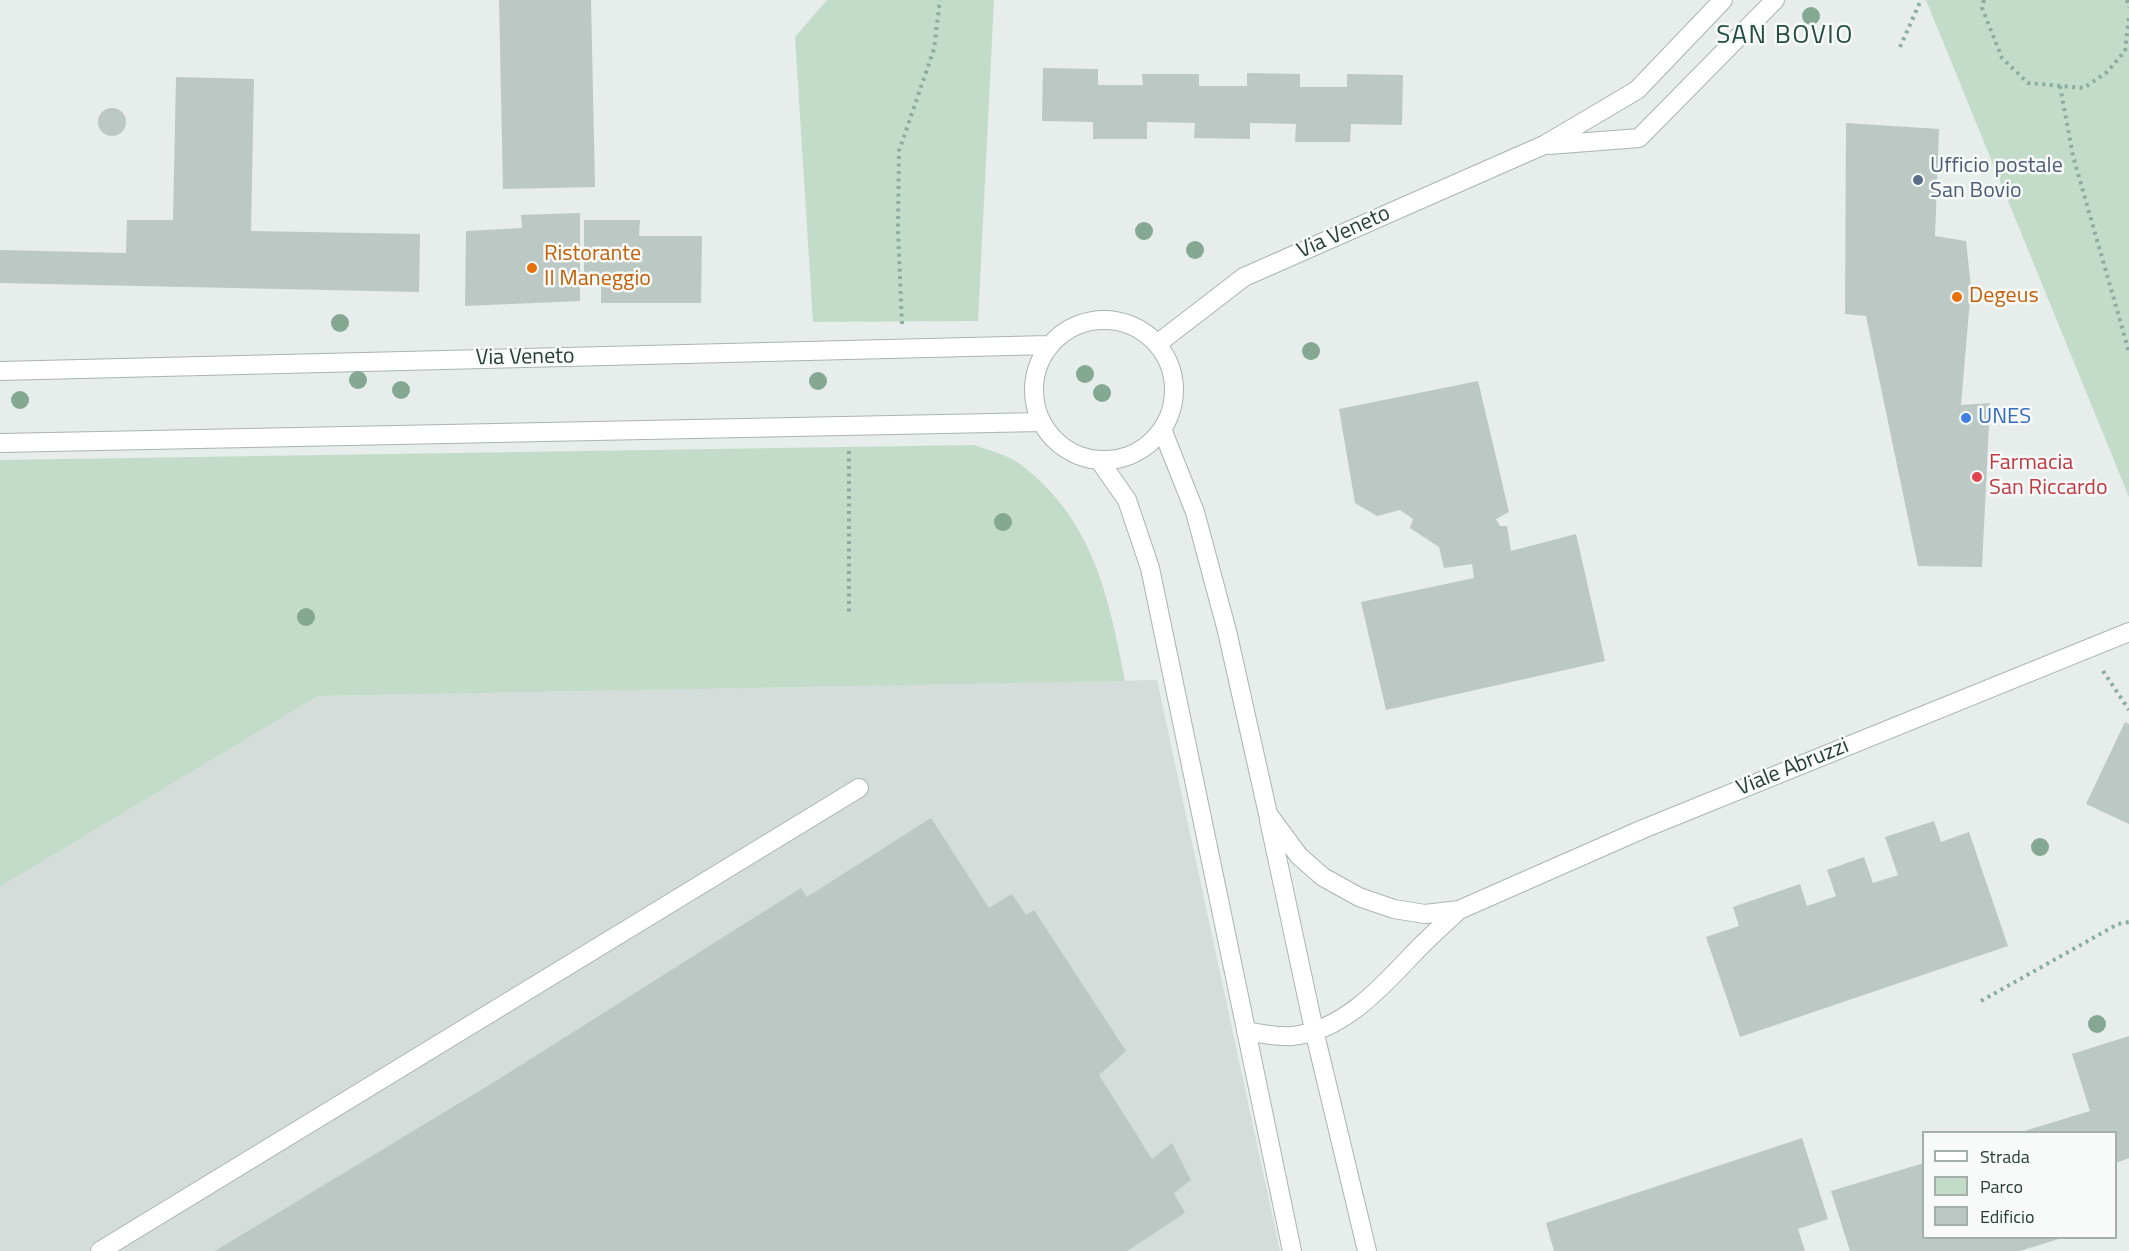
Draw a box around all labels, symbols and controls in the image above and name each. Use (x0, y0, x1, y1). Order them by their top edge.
district label: SAN BOVIO (1716, 21, 1854, 53)
place label: Ufficio postale San Bovio (1930, 154, 2063, 206)
marker: Ufficio postale San Bovio (1911, 173, 1925, 187)
street label: Via Veneto (1293, 201, 1395, 265)
place label: Ristorante Il Maneggio (544, 242, 651, 294)
marker: Ristorante Il Maneggio (525, 261, 539, 275)
place label: Degeus (1969, 284, 2039, 310)
marker: Degeus (1950, 290, 1964, 304)
street label: Via Veneto (475, 344, 575, 372)
place label: UNES (1978, 405, 2031, 431)
marker: UNES (1959, 411, 1973, 425)
place label: Farmacia San Riccardo (1989, 451, 2108, 502)
marker: Farmacia San Riccardo (1970, 470, 1984, 484)
street label: Viale Abruzzi (1733, 734, 1853, 802)
legend (1922, 1131, 2117, 1239)
text: Strada (1980, 1143, 2030, 1170)
text: Parco (1980, 1173, 2023, 1200)
text: Edificio (1980, 1203, 2034, 1230)

